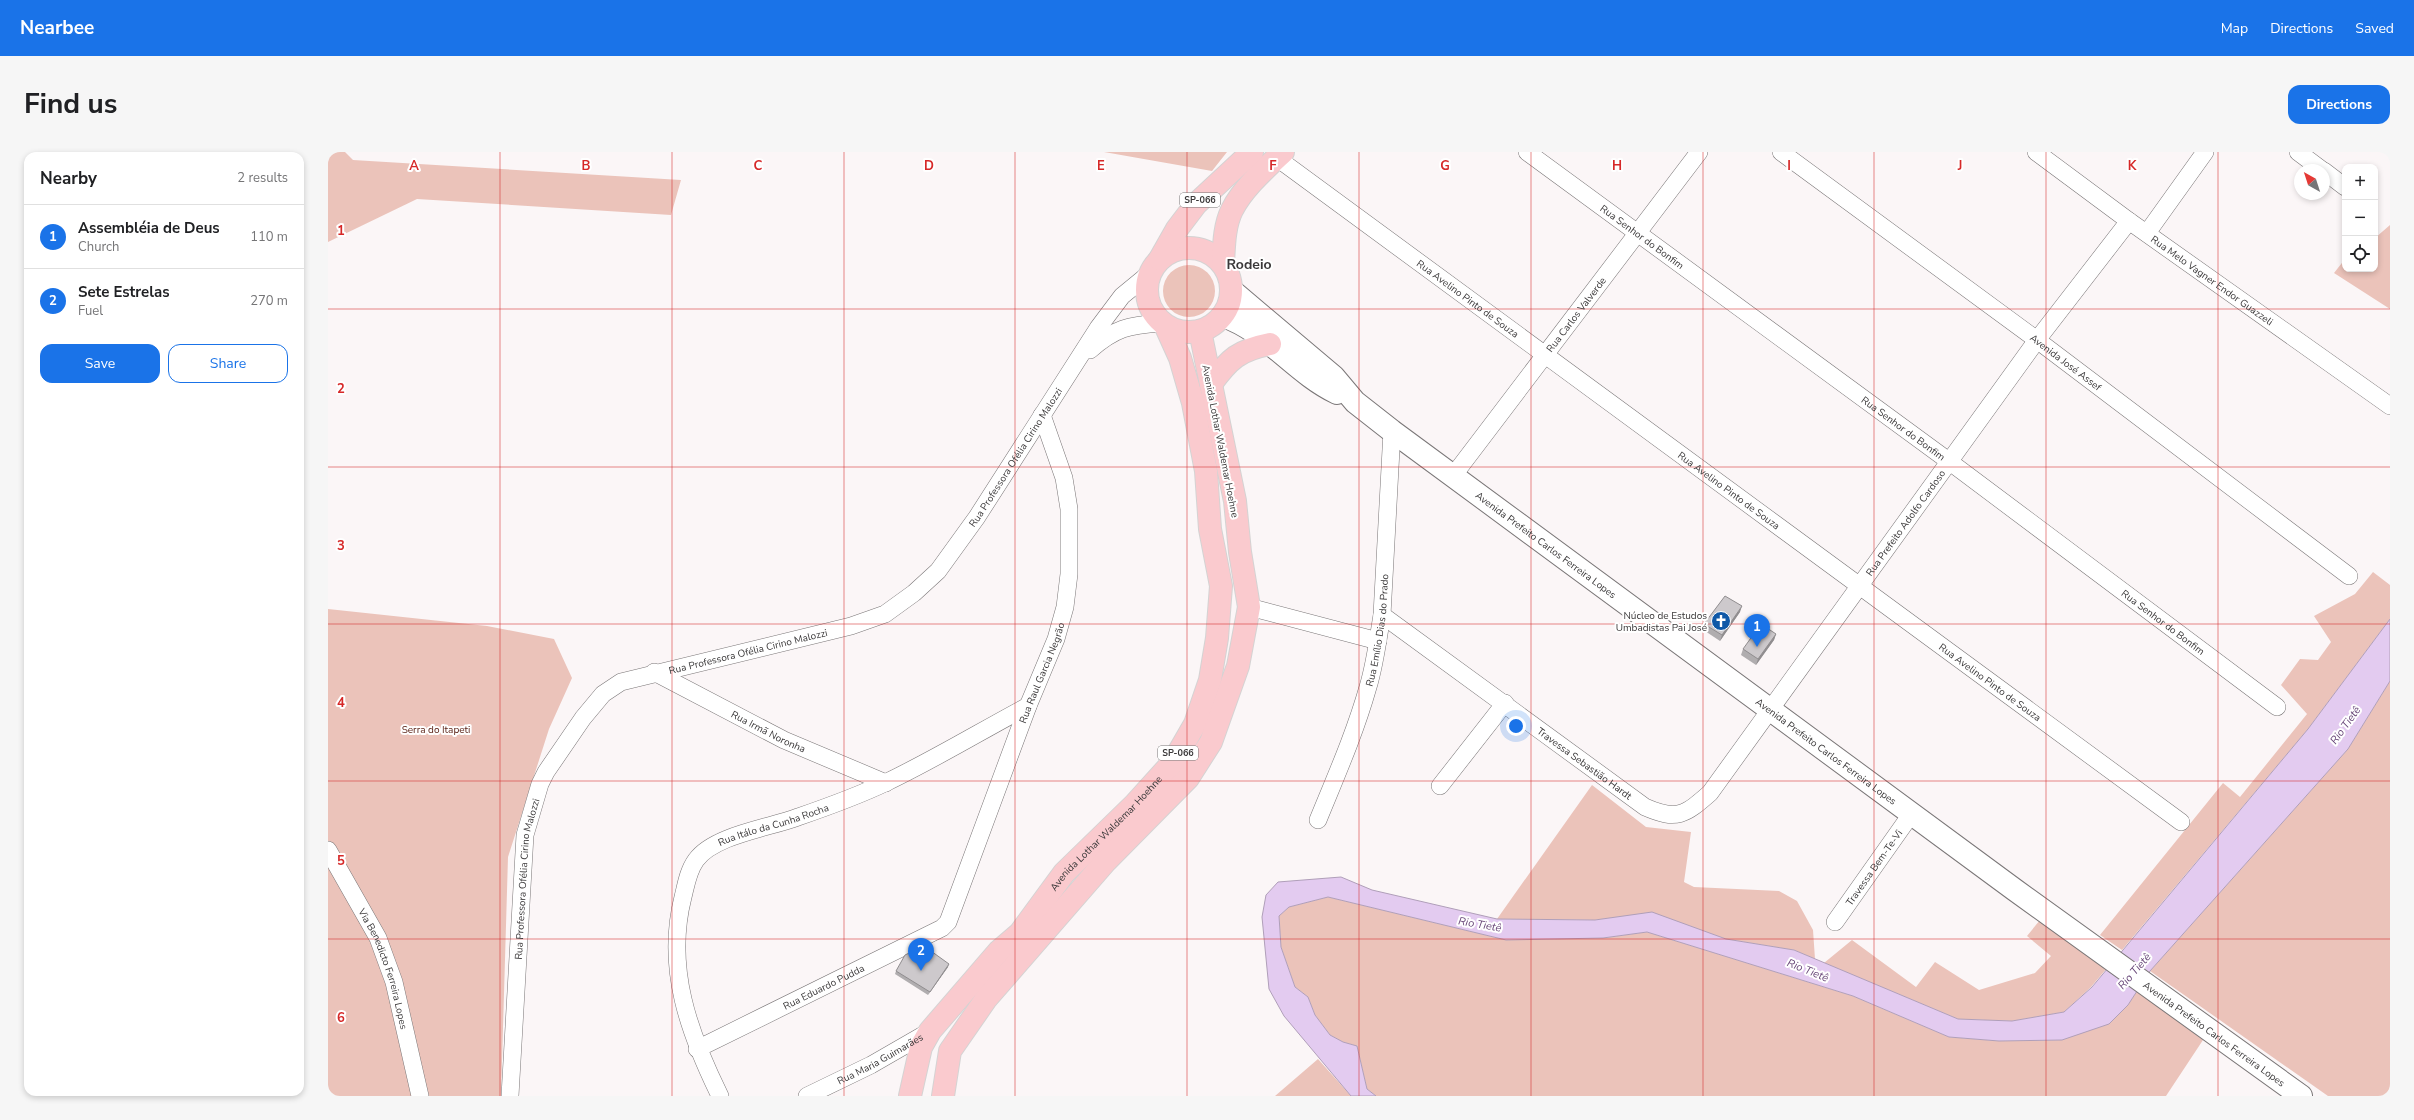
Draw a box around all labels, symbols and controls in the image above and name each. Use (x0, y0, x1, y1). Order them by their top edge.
text: Nearbee (20, 15, 94, 41)
text: Map (2221, 19, 2248, 38)
text: Directions (2270, 19, 2333, 38)
text: Saved (2355, 19, 2394, 38)
text: Find us (24, 85, 118, 123)
button: Directions (2288, 85, 2390, 124)
text: A (409, 157, 419, 175)
text: B (582, 157, 591, 175)
text: C (754, 157, 763, 175)
text: D (924, 157, 934, 175)
text: E (1097, 157, 1105, 175)
text: F (1269, 157, 1277, 175)
text: G (1440, 157, 1450, 175)
text: H (1612, 157, 1622, 175)
text: I (1787, 157, 1791, 175)
text: J (1957, 157, 1962, 175)
text: K (2128, 157, 2137, 175)
north arrow (2294, 164, 2330, 200)
map controls (2342, 164, 2378, 272)
button: + (2342, 164, 2378, 200)
text: Nearby (40, 167, 97, 190)
text: 2 results (237, 169, 288, 187)
road number: SP-066 (1180, 193, 1220, 207)
button: − (2342, 200, 2378, 236)
street label: Rua Senhor do Bonfim (1597, 202, 1687, 273)
text: Assembléia de Deus (78, 218, 220, 238)
text: 1 (337, 222, 345, 240)
text: 1 (49, 228, 57, 246)
text: 110 m (250, 228, 288, 246)
street label: Rua Melo Vagner Endor Guazzeli (2148, 233, 2276, 329)
button: locate (2342, 236, 2378, 272)
text: Church (78, 238, 119, 256)
district label: Rodeio (1226, 255, 1272, 274)
street label: Rua Avelino Pinto de Souza (1413, 257, 1521, 341)
street label: Rua Carlos Valverde (1543, 274, 1610, 355)
text: Sete Estrelas (78, 282, 170, 302)
text: 2 (49, 292, 57, 310)
text: 270 m (250, 292, 288, 310)
text: Fuel (78, 302, 103, 320)
street label: Avenida José Assef (2027, 331, 2105, 395)
button: Save (40, 344, 160, 383)
button: Share (168, 344, 288, 383)
street label: Avenida Lothar Waldemar Hoehne (1198, 363, 1242, 519)
text: 2 (337, 380, 345, 398)
street label: Rua Professora Ofélia Cirino Malozzi (966, 386, 1066, 530)
street label: Rua Senhor do Bonfim (1858, 393, 1948, 464)
street label: Rua Avelino Pinto de Souza (1675, 449, 1783, 533)
street label: Rua Prefeito Adolfo Cardoso (1863, 467, 1949, 579)
street label: Avenida Prefeito Carlos Ferreira Lopes (1472, 489, 1619, 602)
text: 3 (337, 537, 345, 555)
street label: Rua Emílio Dias do Prado (1363, 573, 1392, 688)
street label: Rua Senhor do Bonfim (2118, 587, 2207, 659)
place label: Núcleo de Estudos Umbadistas Pai José (1616, 609, 1707, 635)
church icon: Núcleo de Estudos Umbadistas Pai José (1710, 610, 1732, 632)
pin: 1 (1744, 614, 1770, 647)
street label: Rua Raul Garcia Negrão (1016, 621, 1068, 725)
street label: Rua Professora Ofélia Cirino Malozzi (667, 626, 829, 678)
street label: Rua Avelino Pinto de Souza (1936, 640, 2044, 725)
text: 4 (337, 694, 345, 712)
street label: Avenida Prefeito Carlos Ferreira Lopes (1752, 695, 1899, 809)
water label: Rio Tietê (2327, 703, 2364, 747)
street label: Rua Irmã Noronha (728, 708, 808, 756)
your location (1506, 716, 1526, 736)
park label: Serra do Itapeti (402, 723, 470, 737)
street label: Travessa Sebastião Hardt (1534, 724, 1635, 804)
road number: SP-066 (1158, 746, 1198, 760)
street label: Avenida Lothar Waldemar Hoehne (1047, 773, 1166, 894)
street label: Rua Professora Ofélia Cirino Malozzi (512, 797, 543, 960)
street label: Rua Itálo da Cunha Rocha (716, 801, 831, 850)
street label: Travessa Bem-Te-Vi (1843, 827, 1906, 909)
text: 5 (337, 852, 345, 870)
street label: Via Benedicto Ferreira Lopes (354, 905, 411, 1031)
water label: Rio Tietê (1457, 913, 1503, 936)
pin: 2 (908, 938, 934, 971)
water label: Rio Tietê (2114, 950, 2154, 993)
water label: Rio Tietê (1785, 955, 1831, 986)
street label: Rua Eduardo Pudda (781, 961, 867, 1013)
street label: Avenida Prefeito Carlos Ferreira Lopes (2140, 979, 2288, 1090)
text: 6 (337, 1009, 345, 1027)
street label: Rua Maria Guimarães (835, 1030, 926, 1088)

